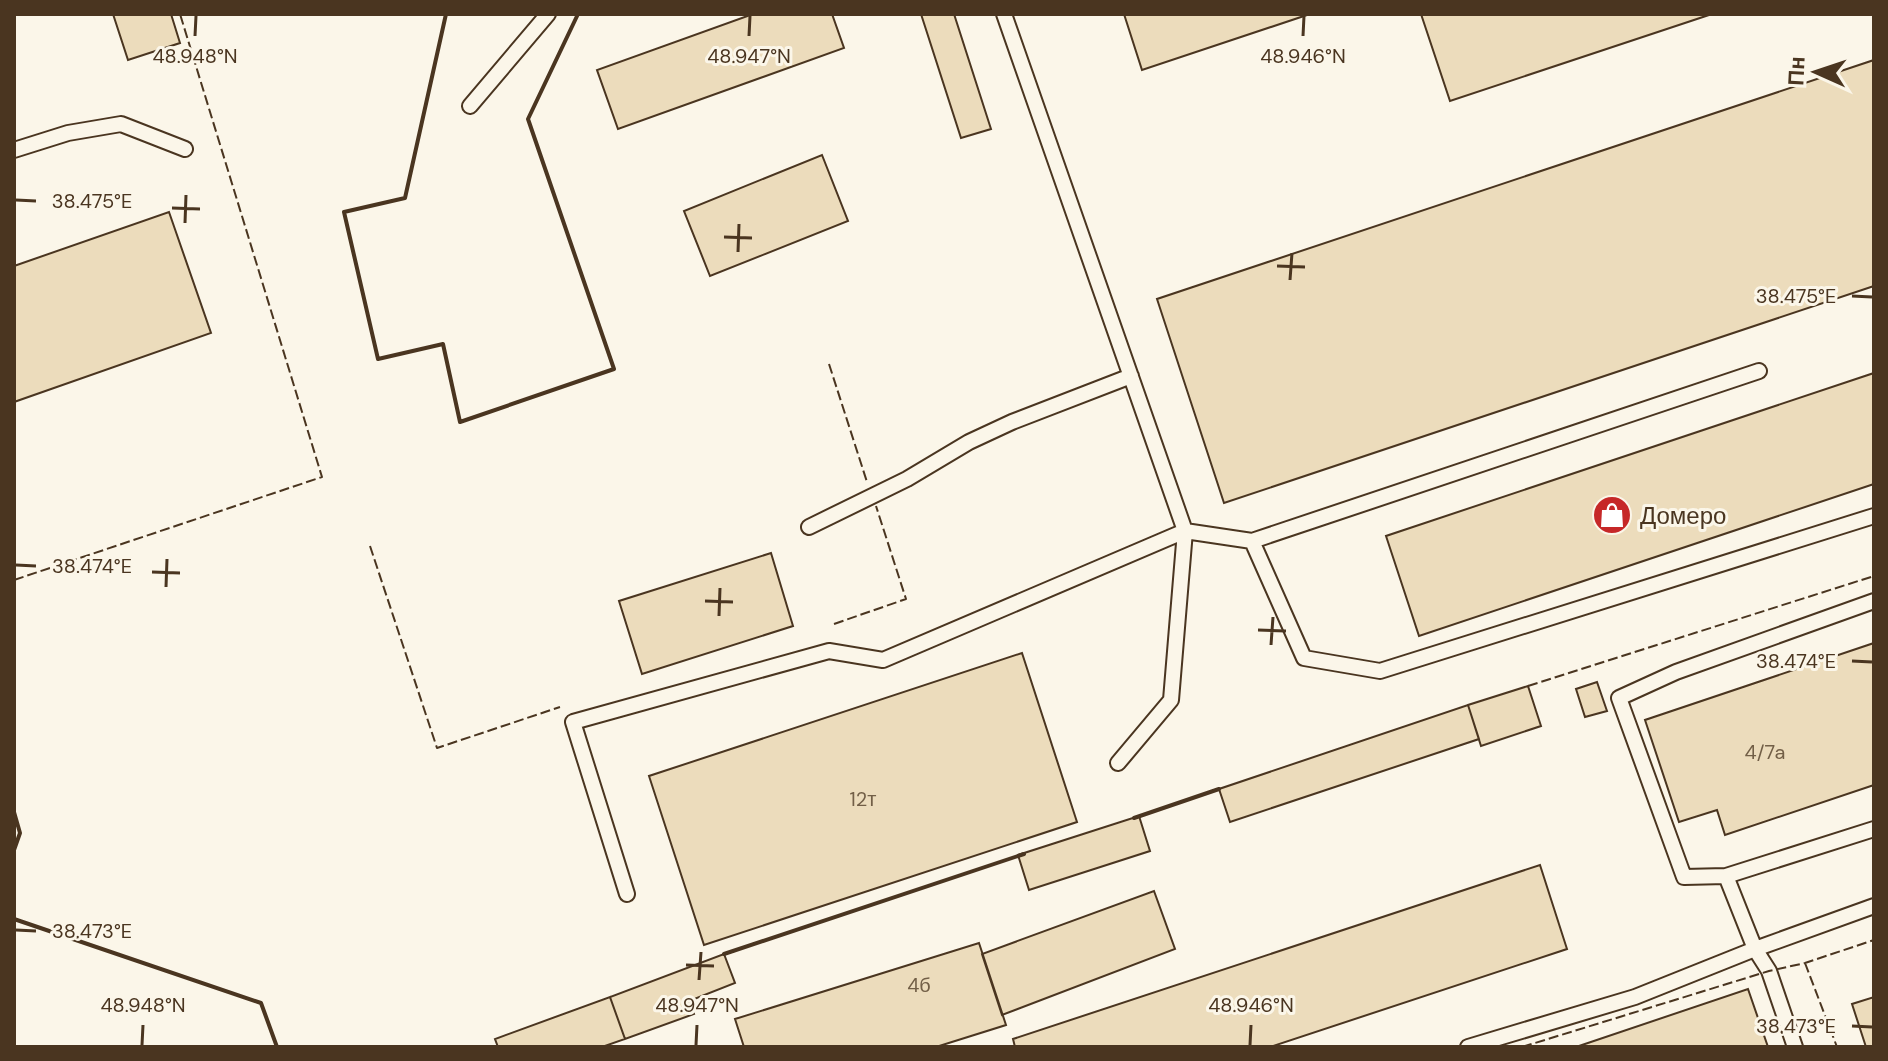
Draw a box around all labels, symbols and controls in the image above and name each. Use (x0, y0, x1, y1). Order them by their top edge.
north arrow (1776, 32, 1856, 112)
text: 48.948°N (152, 43, 238, 69)
text: 48.947°N (707, 43, 791, 69)
text: 48.946°N (1260, 43, 1346, 69)
text: Пн (1781, 56, 1812, 86)
text: 38.475°E (52, 188, 132, 214)
text: 38.475°E (1756, 283, 1836, 309)
shop icon: Домеро (1591, 494, 1633, 536)
place label: Домеро (1640, 500, 1726, 531)
text: 38.474°E (52, 553, 132, 579)
text: 38.474°E (1756, 648, 1836, 674)
house number: 4/7a (1745, 739, 1785, 765)
house number: 12т (850, 786, 876, 812)
text: 38.473°E (52, 918, 132, 944)
house number: 4б (907, 972, 931, 998)
text: 48.948°N (100, 992, 186, 1018)
text: 48.947°N (655, 992, 739, 1018)
text: 48.946°N (1208, 992, 1294, 1018)
text: 38.473°E (1756, 1013, 1836, 1039)

